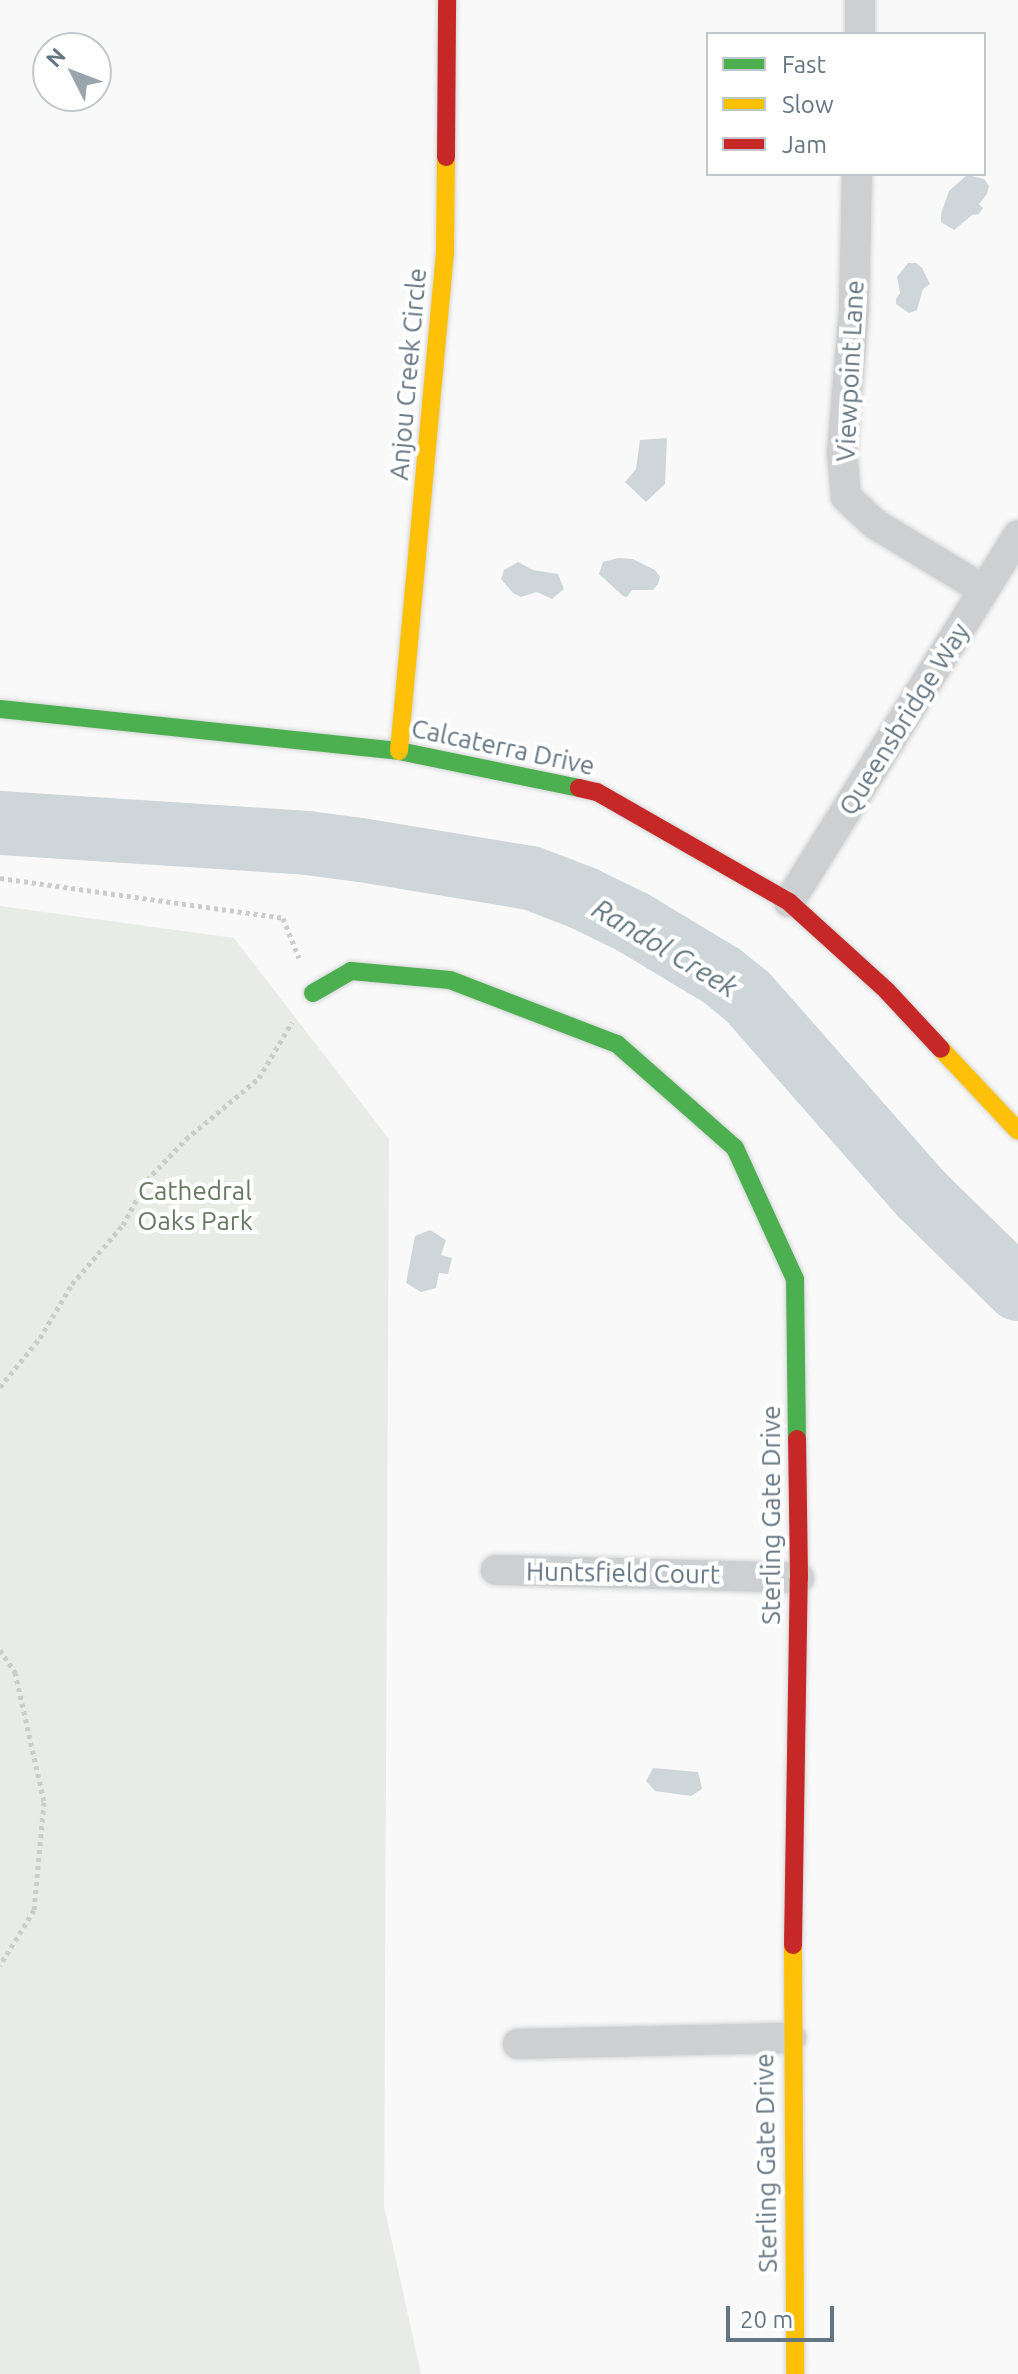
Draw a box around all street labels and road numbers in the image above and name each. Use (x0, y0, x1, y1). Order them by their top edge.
street label: Anjou Creek Circle (383, 267, 433, 481)
street label: Viewpoint Lane (830, 279, 870, 463)
street label: Queensbridge Way (832, 617, 976, 821)
street label: Calcaterra Drive (409, 712, 597, 782)
street label: Sterling Gate Drive (755, 1405, 787, 1625)
street label: Huntsfield Court (526, 1556, 720, 1590)
street label: Sterling Gate Drive (748, 2053, 784, 2273)

